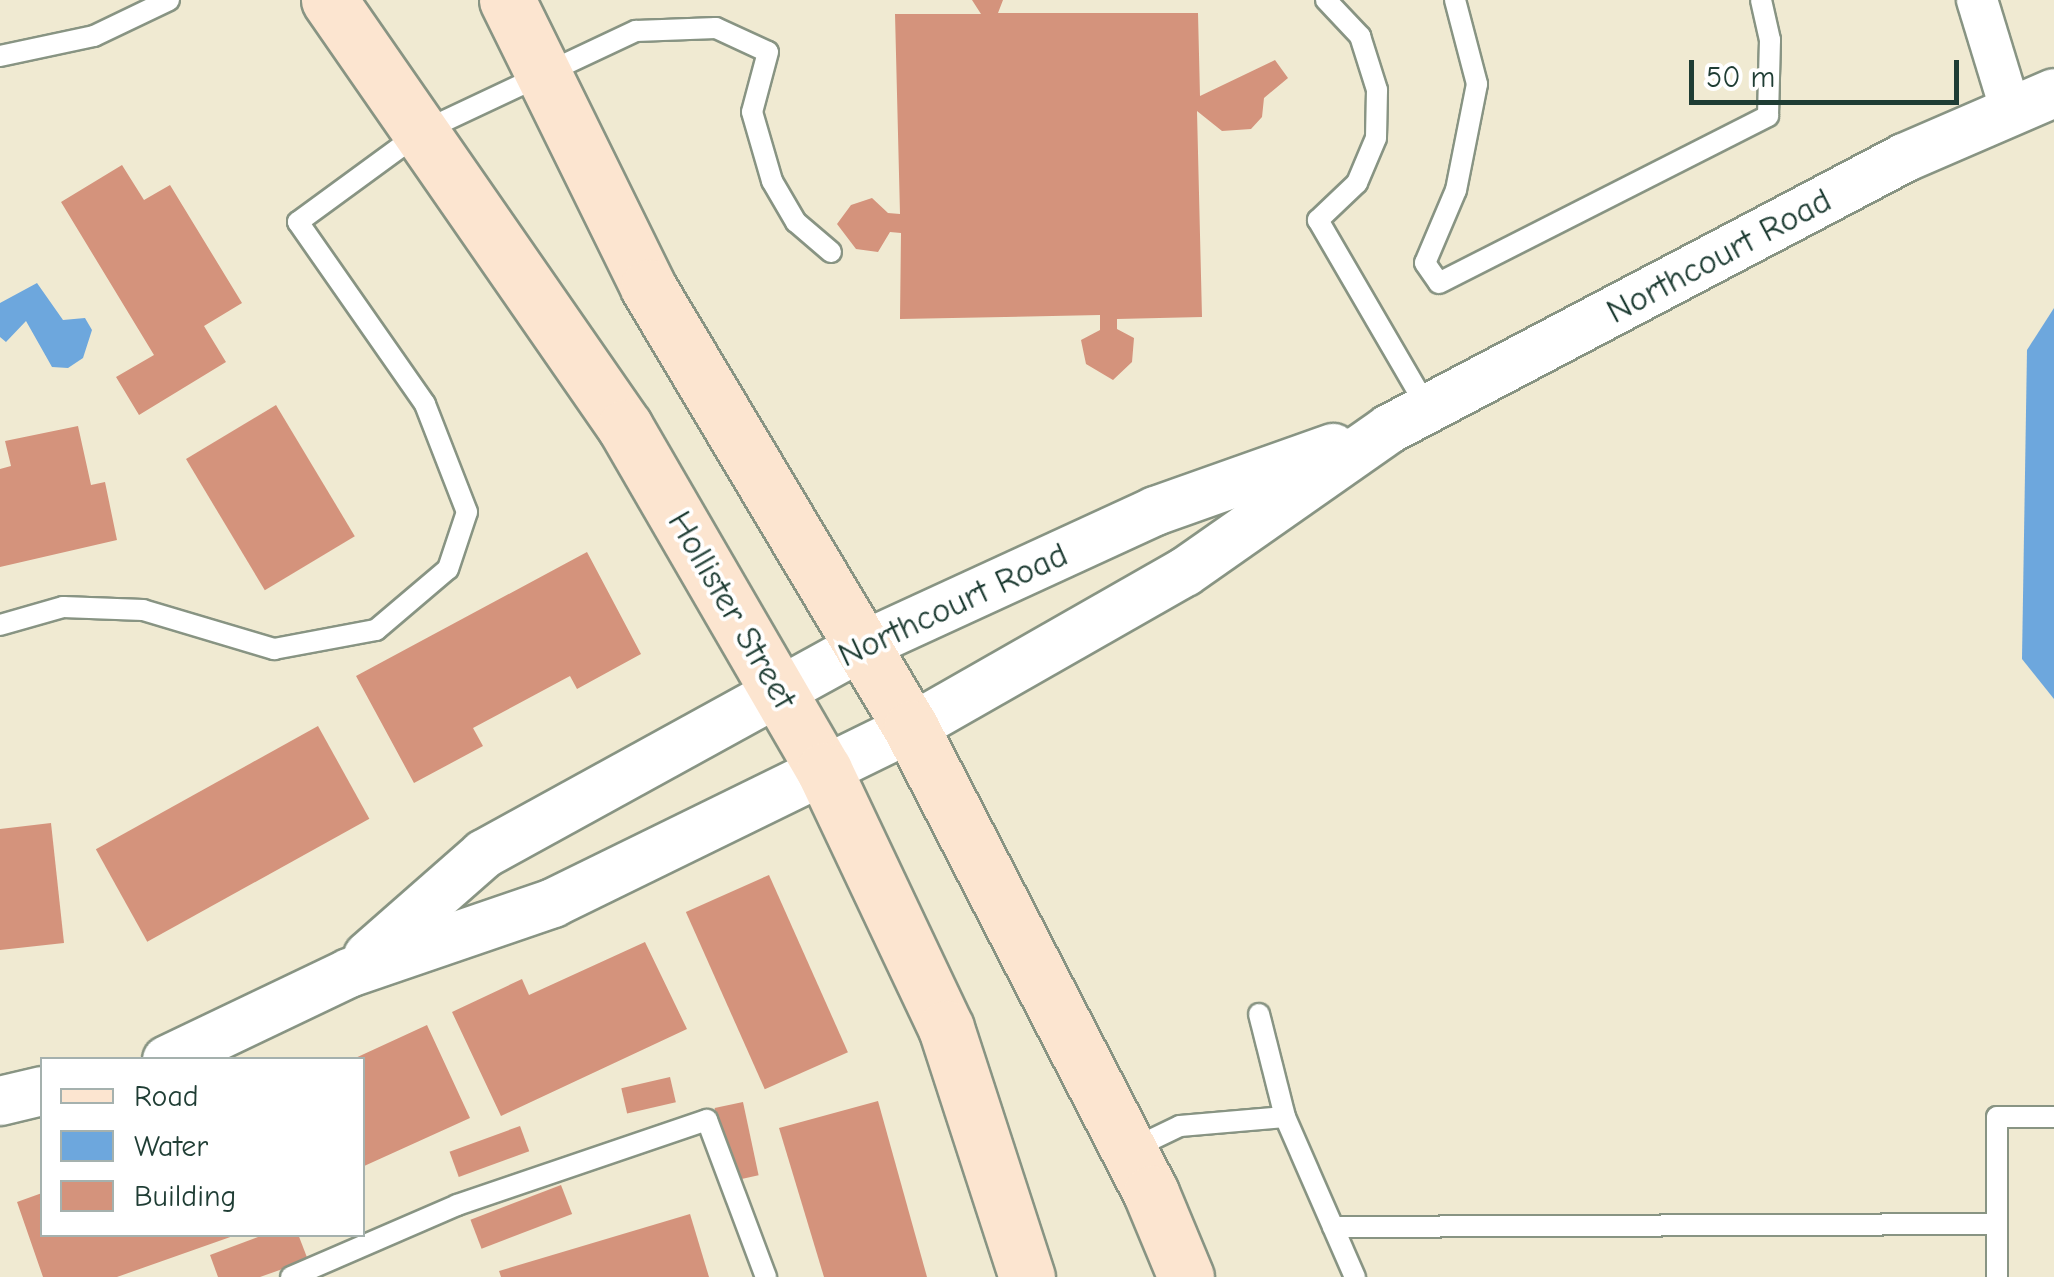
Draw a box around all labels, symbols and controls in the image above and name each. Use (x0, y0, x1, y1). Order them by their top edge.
scale bar (1694, 40, 1964, 102)
text: 50 m (1706, 60, 1775, 95)
street label: Northcourt Road (1599, 179, 1839, 333)
street label: Hollister Street (658, 504, 806, 716)
street label: Northcourt Road (831, 533, 1075, 677)
legend (40, 1057, 365, 1237)
text: Road (134, 1079, 199, 1114)
text: Water (134, 1129, 208, 1164)
text: Building (134, 1179, 237, 1214)

